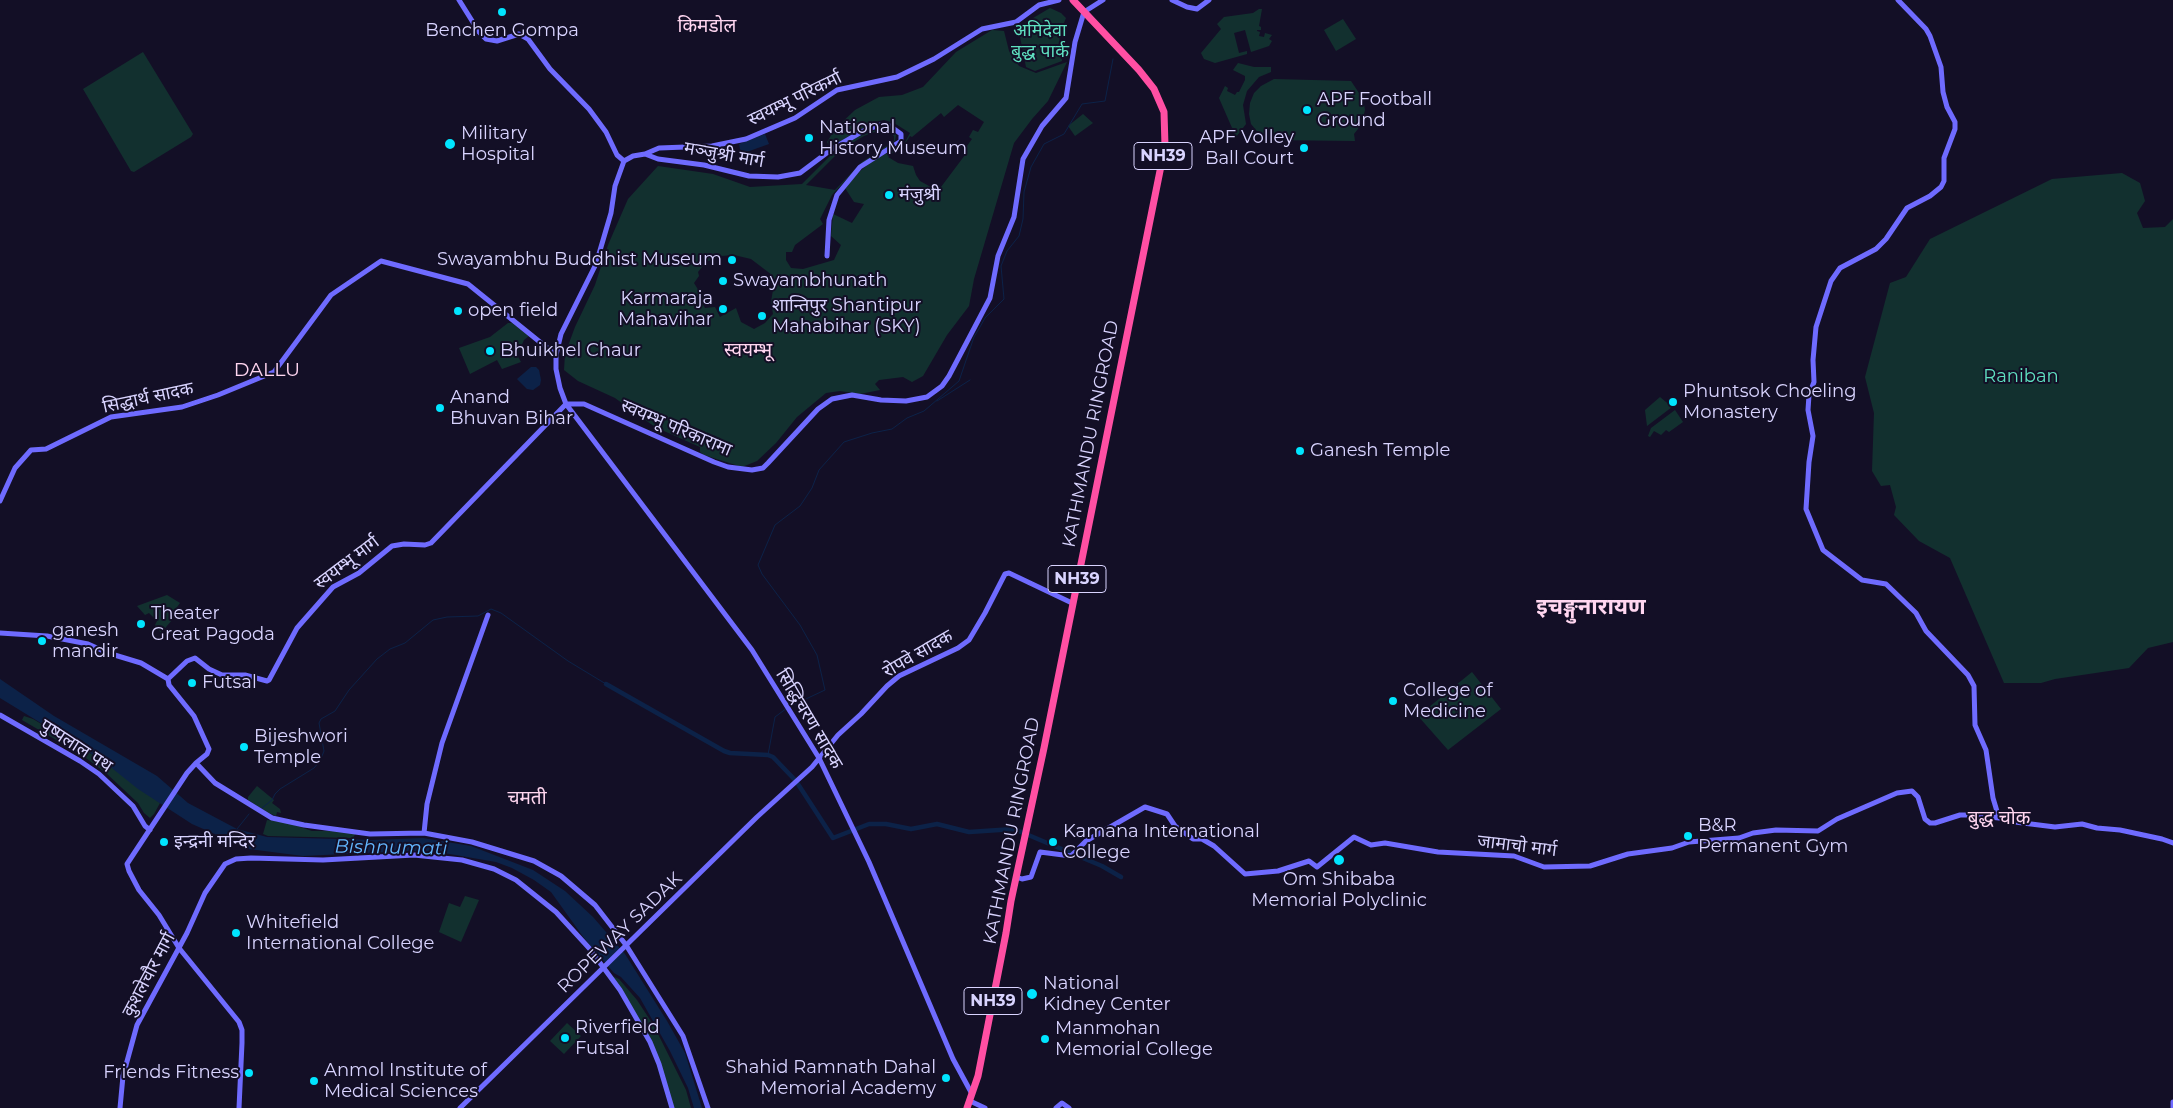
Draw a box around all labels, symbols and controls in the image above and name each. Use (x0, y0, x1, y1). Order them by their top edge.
marker: Benchen Gompa (496, 6, 508, 18)
district label: किमडोल (678, 15, 736, 37)
place label: Benchen Gompa (425, 20, 579, 42)
park label: अमिदेवा बुद्ध पार्क (1011, 20, 1069, 62)
street label: स्वयम्भू परिकर्मा (745, 67, 845, 131)
place label: APF Football Ground (1317, 89, 1432, 132)
marker: APF Football Ground (1301, 104, 1313, 116)
place label: National History Museum (819, 117, 967, 160)
place label: Military Hospital (461, 123, 535, 166)
place label: APF Volley Ball Court (1199, 127, 1294, 170)
marker: National History Museum (803, 132, 815, 144)
marker: Military Hospital (443, 137, 457, 151)
street label: मञ्जुश्री मार्ग (682, 137, 766, 173)
road number: NH39 (1134, 142, 1192, 170)
marker: APF Volley Ball Court (1298, 142, 1310, 154)
place label: मंजुश्री (899, 184, 941, 206)
marker: मंजुश्री (883, 189, 895, 201)
place label: Swayambhu Buddhist Museum (437, 249, 722, 271)
marker: Swayambhu Buddhist Museum (726, 254, 738, 266)
place label: Swayambhunath (733, 270, 887, 292)
marker: Swayambhunath (717, 275, 729, 287)
place label: Karmaraja Mahavihar (618, 288, 713, 330)
place label: शान्तिपुर Shantipur Mahabihar (SKY) (772, 295, 921, 338)
place label: open field (468, 300, 558, 322)
marker: Karmaraja Mahavihar (717, 303, 729, 315)
marker: open field (452, 305, 464, 317)
marker: शान्तिपुर Shantipur Mahabihar (SKY) (756, 310, 768, 322)
street label: KATHMANDU RINGROAD (1058, 319, 1124, 549)
district label: स्वयम्भू (724, 339, 772, 361)
place label: Bhuikhel Chaur (500, 340, 641, 362)
marker: Bhuikhel Chaur (484, 345, 496, 357)
district label: DALLU (231, 359, 303, 381)
park label: Raniban (1983, 366, 2059, 388)
street label: सिद्धार्थ सादक (101, 378, 195, 418)
place label: Phuntsok Choeling Monastery (1683, 381, 1856, 424)
place label: Anand Bhuvan Bihar (450, 387, 573, 429)
street label: स्वयम्भू परिकारामा (617, 395, 735, 461)
marker: Phuntsok Choeling Monastery (1667, 396, 1679, 408)
marker: Anand Bhuvan Bihar (434, 402, 446, 414)
place label: Ganesh Temple (1310, 440, 1450, 462)
marker: Ganesh Temple (1294, 445, 1306, 457)
street label: स्वयम्भू मार्ग (310, 532, 384, 594)
road number: NH39 (1048, 566, 1106, 592)
district label: इचङ्गुनारायण (1536, 595, 1646, 621)
place label: Theater Great Pagoda (151, 603, 275, 646)
marker: Theater Great Pagoda (135, 618, 147, 630)
place label: ganesh mandir (52, 620, 119, 662)
street label: रोपवे सादक (879, 625, 957, 683)
marker: ganesh mandir (36, 635, 48, 647)
street label: सिद्धिचरण सादक (771, 665, 847, 773)
place label: Futsal (202, 672, 257, 694)
marker: Futsal (186, 677, 198, 689)
place label: College of Medicine (1403, 680, 1493, 722)
marker: College of Medicine (1387, 695, 1399, 707)
street label: पुष्पलाल पथ (36, 715, 116, 777)
street label: KATHMANDU RINGROAD (979, 716, 1045, 946)
place label: Bijeshwori Temple (254, 726, 348, 769)
marker: Bijeshwori Temple (238, 741, 250, 753)
district label: चमती (507, 787, 547, 809)
district label: बुद्ध चोक (1968, 807, 2030, 829)
place label: B&R Permanent Gym (1698, 815, 1848, 858)
place label: Kamana International College (1063, 821, 1260, 864)
street label: जामाचो मार्ग (1476, 830, 1558, 862)
marker: B&R Permanent Gym (1682, 830, 1694, 842)
place label: इन्द्रनी मन्दिर (174, 831, 255, 853)
marker: इन्द्रनी मन्दिर (158, 836, 170, 848)
water label: Bishnumati (334, 836, 448, 860)
marker: Kamana International College (1047, 836, 1059, 848)
marker: Om Shibaba Memorial Polyclinic (1332, 853, 1346, 867)
street label: ROPEWAY SADAK (553, 868, 687, 998)
place label: Om Shibaba Memorial Polyclinic (1251, 869, 1427, 912)
place label: Whitefield International College (246, 912, 434, 954)
marker: Whitefield International College (230, 927, 242, 939)
street label: कुशलेचौर मार्ग (118, 929, 180, 1021)
place label: National Kidney Center (1043, 973, 1171, 1016)
marker: National Kidney Center (1025, 987, 1039, 1001)
road number: NH39 (964, 988, 1022, 1014)
place label: Riverfield Futsal (575, 1017, 660, 1060)
place label: Manmohan Memorial College (1055, 1018, 1213, 1060)
marker: Riverfield Futsal (559, 1032, 571, 1044)
marker: Manmohan Memorial College (1039, 1033, 1051, 1045)
place label: Shahid Ramnath Dahal Memorial Academy (725, 1057, 936, 1100)
place label: Anmol Institute of Medical Sciences (324, 1060, 487, 1102)
place label: Friends Fitness (103, 1062, 239, 1084)
marker: Friends Fitness (243, 1067, 255, 1079)
marker: Shahid Ramnath Dahal Memorial Academy (940, 1072, 952, 1084)
marker: Anmol Institute of Medical Sciences (308, 1075, 320, 1087)

